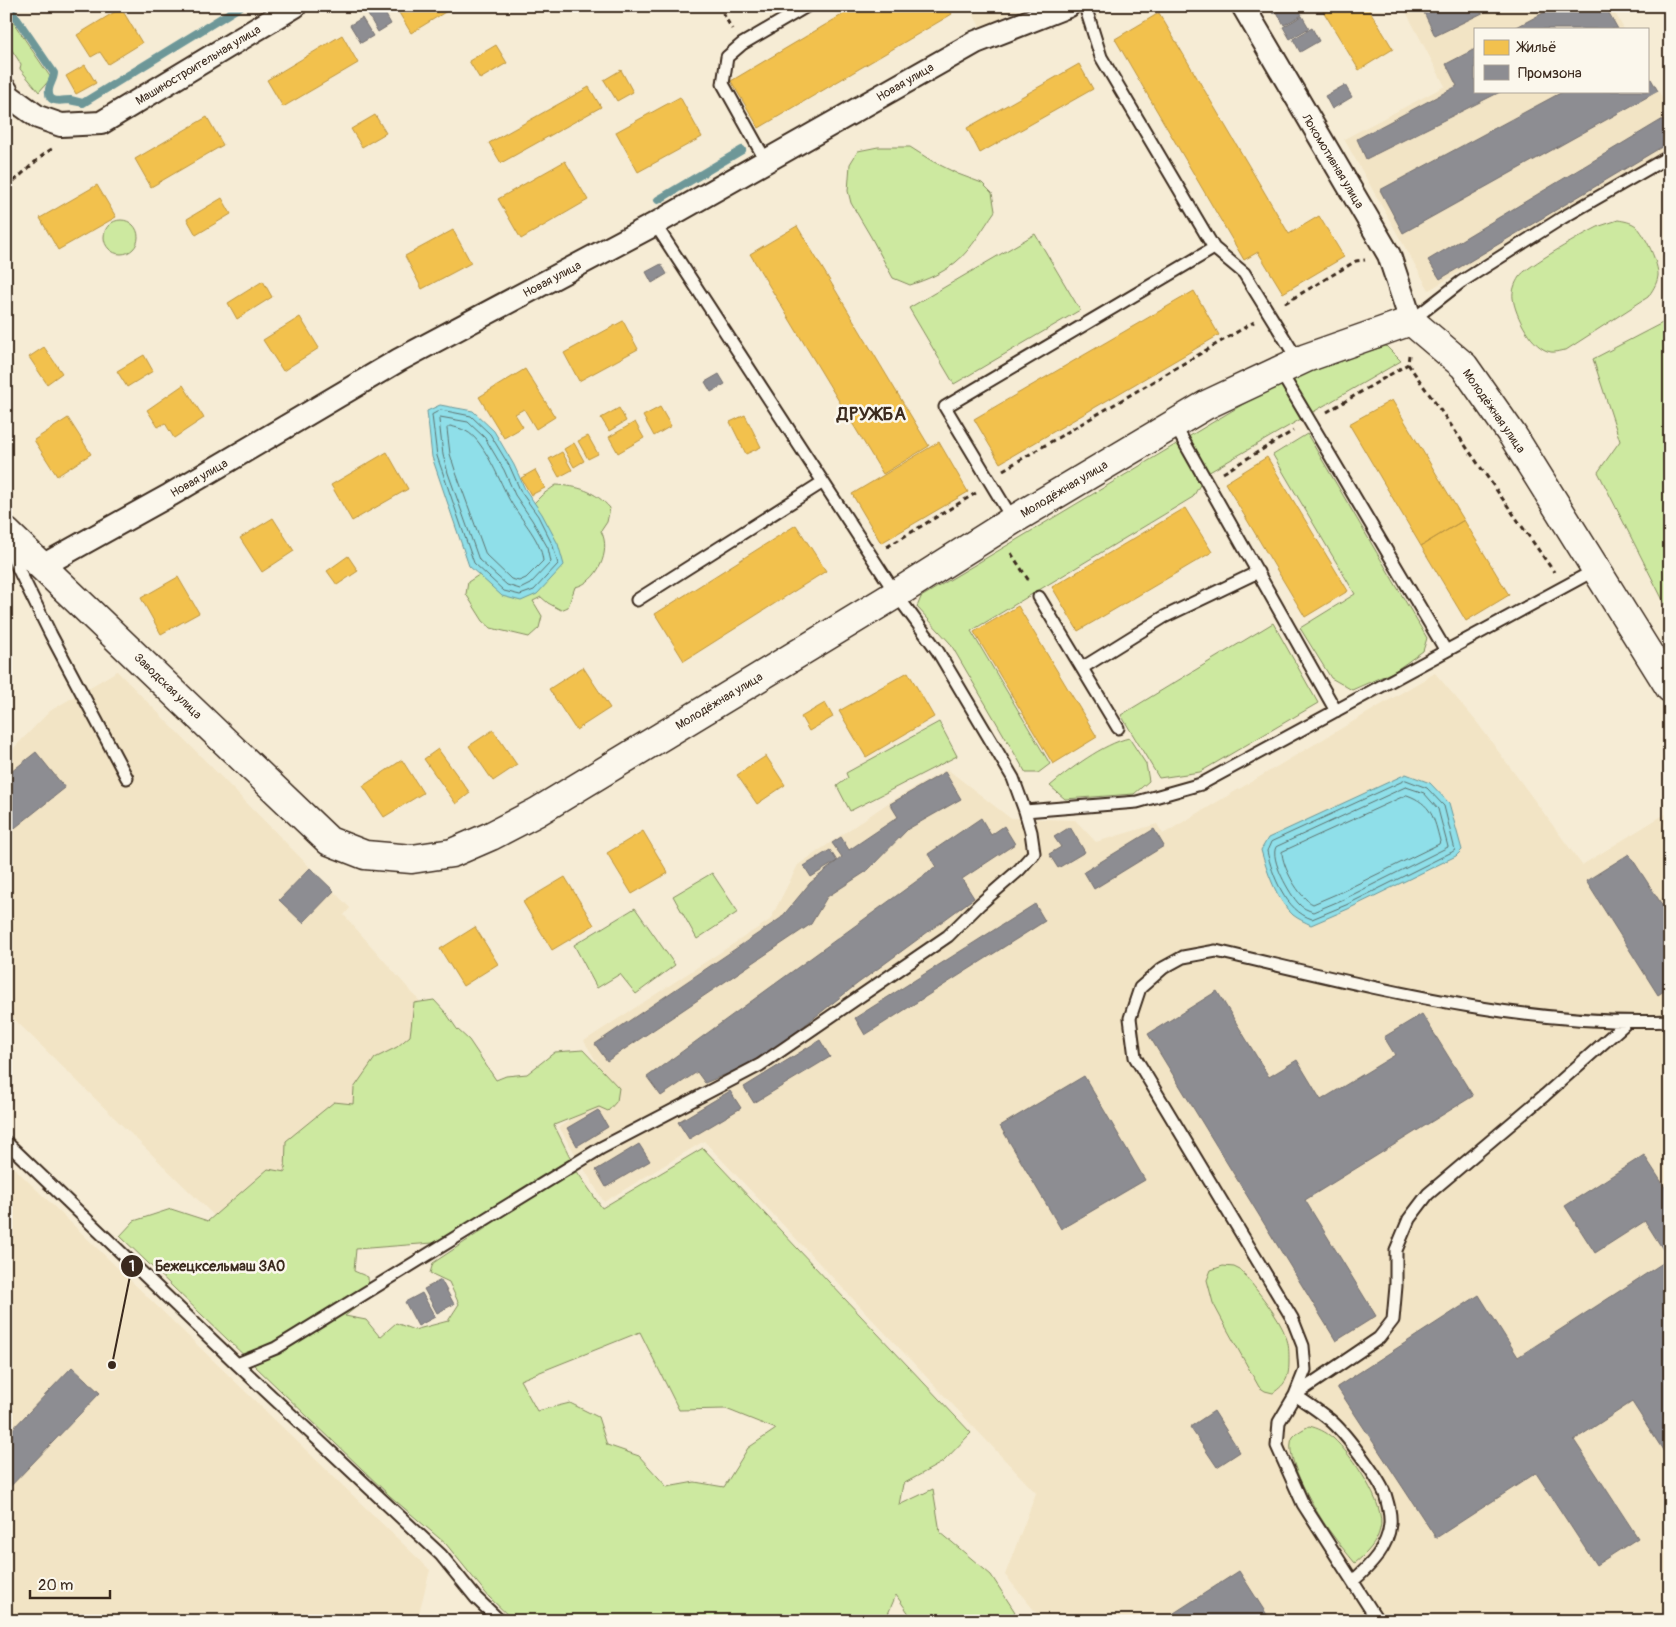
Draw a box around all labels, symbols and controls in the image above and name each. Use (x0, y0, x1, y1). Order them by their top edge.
street label: Машиностроительная улица (133, 22, 264, 109)
legend (1474, 28, 1648, 92)
text: Жильё (1516, 38, 1557, 57)
street label: Новая улица (874, 60, 937, 105)
text: Промзона (1518, 64, 1582, 83)
street label: Локомотивная улица (1298, 110, 1367, 212)
street label: Новая улица (521, 258, 584, 301)
street label: Молодёжная улица (1459, 366, 1528, 456)
district label: ДРУЖБА (836, 403, 907, 426)
street label: Новая улица (168, 456, 231, 501)
street label: Молодёжная улица (1018, 457, 1111, 521)
street label: Заводская улица (131, 650, 205, 723)
street label: Молодёжная улица (673, 669, 766, 733)
callout: Бежецксельмаш ЗАО (120, 1252, 295, 1281)
text: 1 (129, 1257, 135, 1276)
text: Бежецксельмаш ЗАО (155, 1258, 285, 1275)
scale bar (30, 1567, 110, 1599)
text: 20 m (38, 1576, 73, 1595)

